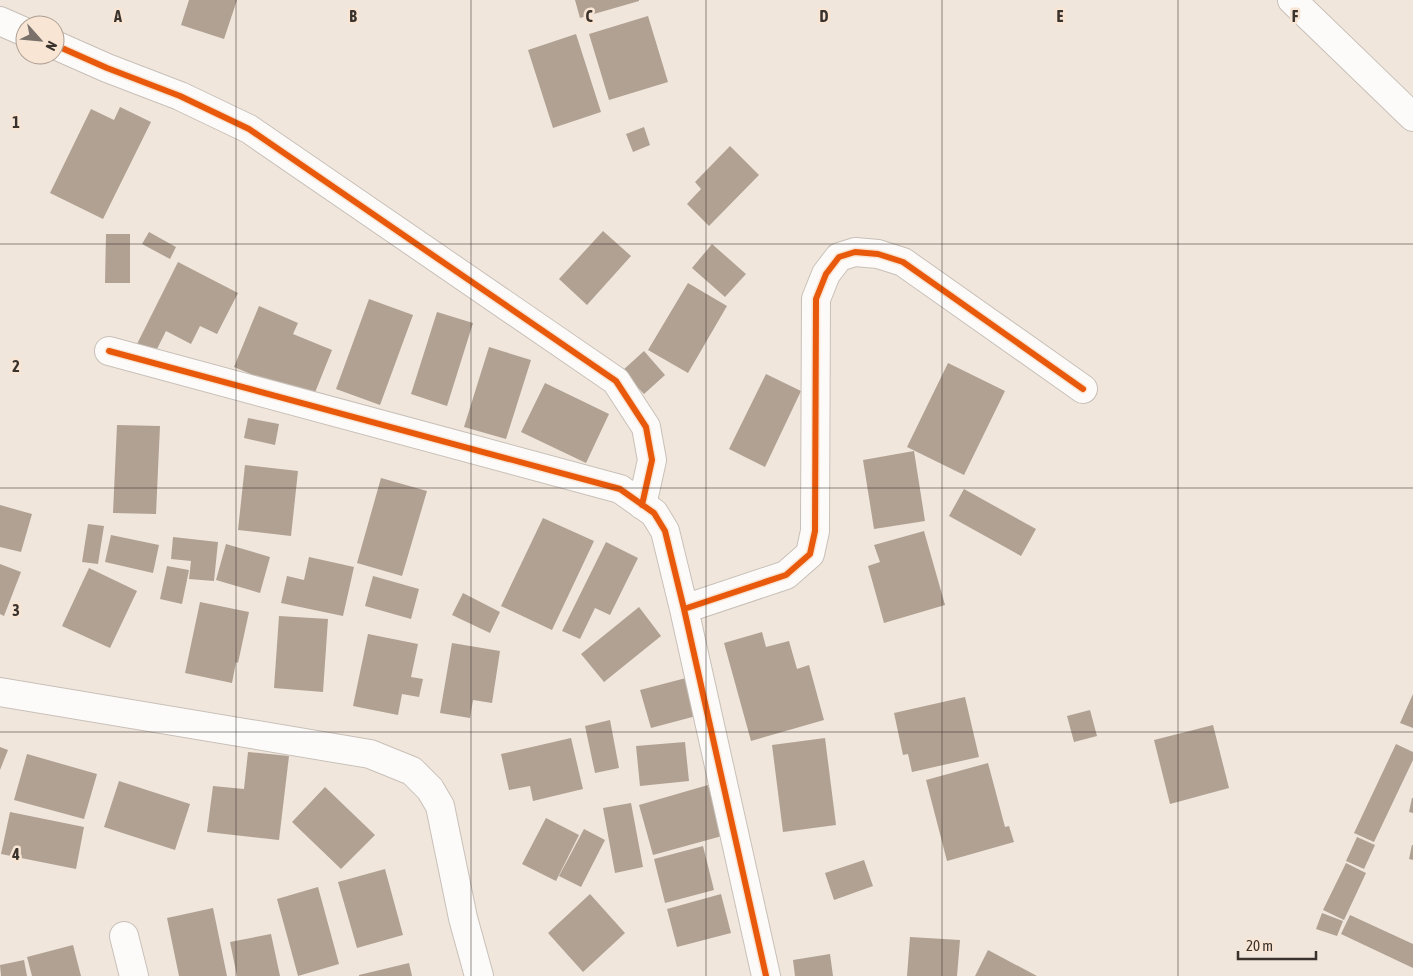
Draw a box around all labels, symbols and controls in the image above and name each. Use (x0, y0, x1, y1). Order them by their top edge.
text: A (113, 7, 122, 25)
text: B (349, 7, 357, 25)
text: C (585, 7, 593, 25)
text: D (820, 7, 829, 25)
text: E (1057, 7, 1064, 25)
text: F (1292, 7, 1299, 25)
north arrow (15, 15, 65, 65)
text: N (43, 39, 61, 53)
text: 1 (12, 113, 20, 131)
text: 2 (12, 357, 20, 375)
text: 3 (12, 601, 20, 619)
text: 4 (11, 845, 20, 863)
scale bar (1238, 928, 1316, 960)
text: 20 m (1246, 937, 1273, 954)

